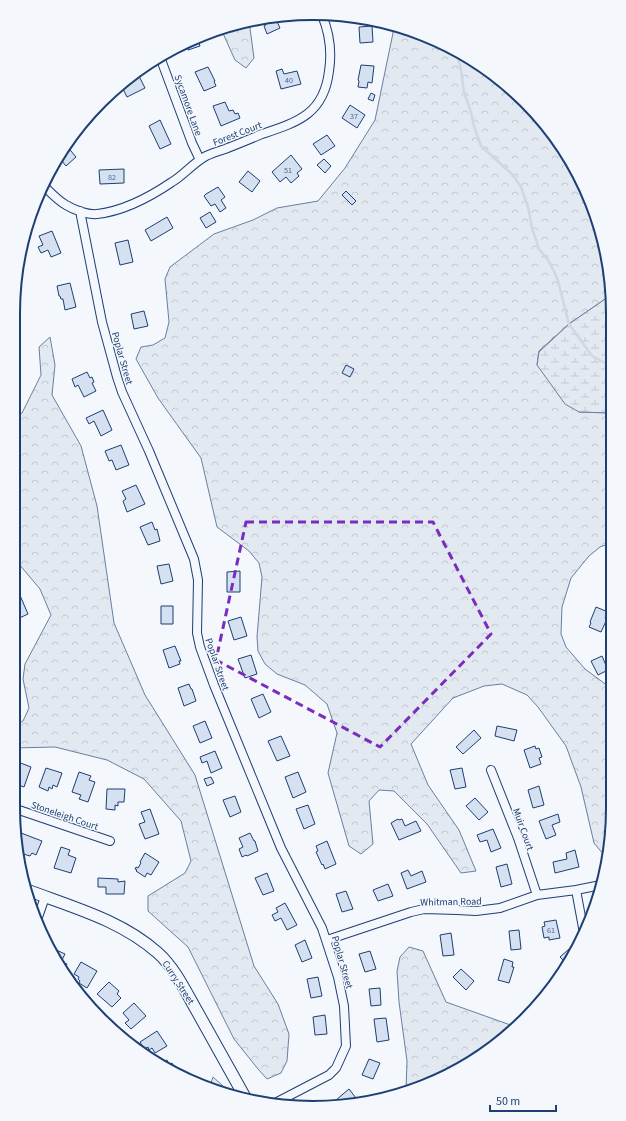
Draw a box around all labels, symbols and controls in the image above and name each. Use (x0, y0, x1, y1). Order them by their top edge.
street label: Sycamore Lane (171, 73, 206, 138)
house number: 40 (285, 75, 293, 86)
house number: 37 (350, 111, 358, 122)
street label: Forest Court (211, 118, 264, 150)
house number: 51 (284, 165, 292, 176)
house number: 82 (108, 172, 116, 183)
street label: Poplar Street (108, 330, 136, 387)
street label: Poplar Street (202, 636, 233, 693)
street label: Stoneleigh Court (29, 798, 101, 834)
street label: Muir Court (509, 806, 537, 853)
street label: Whitman Road (420, 894, 482, 910)
house number: 61 (547, 925, 555, 936)
street label: Poplar Street (328, 934, 356, 991)
street label: Curry Street (159, 958, 198, 1008)
scale bar (490, 1087, 556, 1113)
text: 50 m (496, 1093, 520, 1110)

